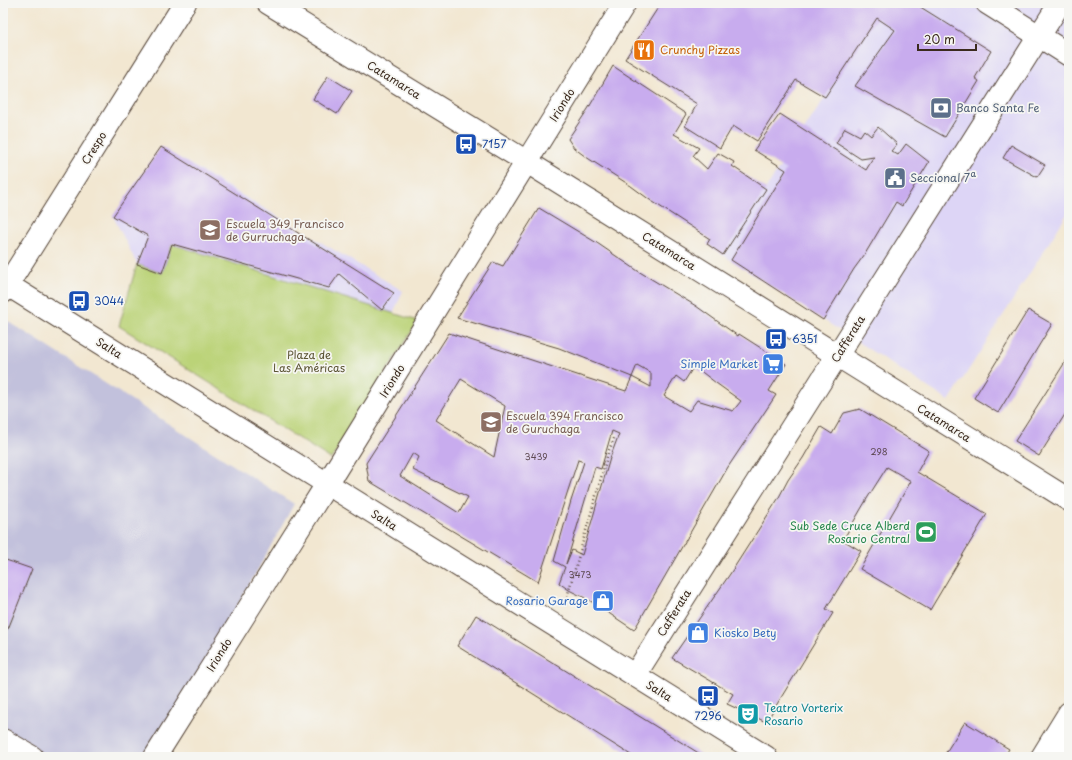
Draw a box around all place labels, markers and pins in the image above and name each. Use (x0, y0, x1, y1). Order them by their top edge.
restaurant icon: Crunchy Pizzas (631, 37, 657, 63)
place label: Crunchy Pizzas (660, 41, 740, 58)
bank icon: Banco Santa Fe (928, 95, 954, 121)
place label: Banco Santa Fe (956, 99, 1040, 116)
bus stop icon: 7157 (453, 131, 479, 157)
place label: 7157 (482, 135, 506, 152)
public building icon: Seccional 7ª (882, 165, 908, 191)
place label: Seccional 7ª (910, 169, 976, 186)
place label: Escuela 349 Francisco de Gurruchaga (226, 215, 344, 245)
school or university icon: Escuela 349 Francisco de Gurruchaga (197, 217, 223, 243)
bus stop icon: 3044 (66, 288, 92, 314)
place label: 3044 (94, 292, 124, 309)
bus stop icon: 6351 (763, 326, 789, 352)
place label: 6351 (792, 330, 818, 347)
supermarket icon: Simple Market (760, 351, 786, 377)
place label: Simple Market (681, 355, 759, 372)
place label: Escuela 394 Francisco de Guruchaga (506, 407, 623, 437)
school or university icon: Escuela 394 Francisco de Guruchaga (478, 409, 504, 435)
place label: Sub Sede Cruce Alberd Rosario Central (790, 517, 910, 547)
sports icon: Sub Sede Cruce Alberd Rosario Central (913, 519, 939, 545)
shop icon: Rosario Garage (590, 588, 616, 614)
place label: Rosario Garage (506, 592, 588, 609)
shop icon: Kiosko Bety (685, 620, 711, 646)
place label: Kiosko Bety (714, 624, 776, 641)
bus stop icon: 7296 (695, 683, 721, 709)
place label: Teatro Vorterix Rosario (764, 699, 843, 729)
theatre icon: Teatro Vorterix Rosario (735, 701, 761, 727)
place label: 7296 (694, 707, 722, 724)

